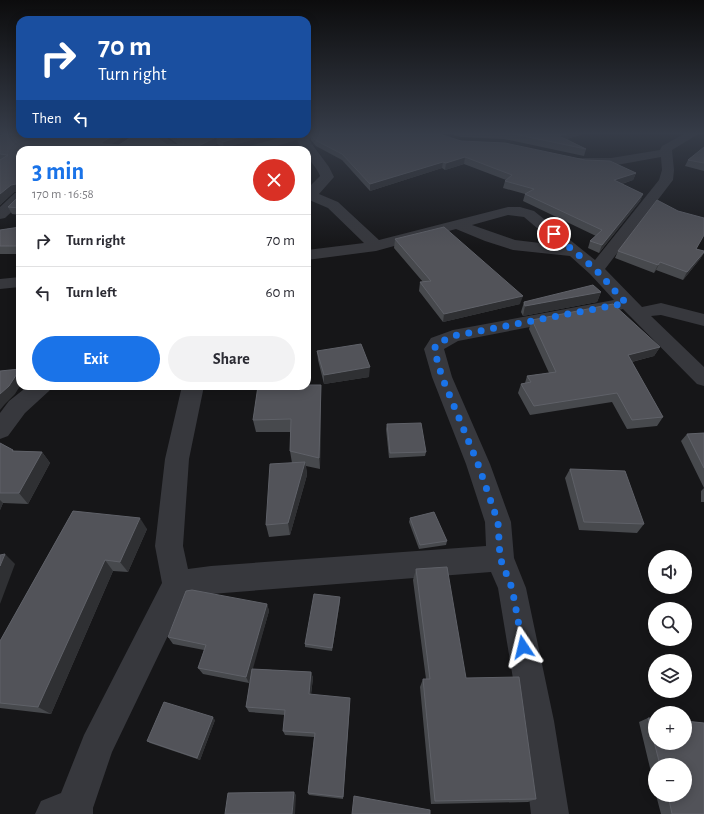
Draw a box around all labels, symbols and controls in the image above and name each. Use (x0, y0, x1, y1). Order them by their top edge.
icon: right (32, 32, 84, 84)
text: 70 m (98, 33, 152, 61)
text: Turn right (98, 66, 167, 84)
icon: left (70, 108, 92, 130)
text: Then (32, 111, 62, 126)
button: close (253, 159, 295, 201)
text: 3 min (32, 160, 84, 184)
text: 170 m · 16:58 (32, 188, 94, 201)
pin (537, 217, 571, 251)
icon: arrive (543, 223, 565, 245)
icon: right (32, 230, 54, 252)
text: Turn right (66, 233, 125, 248)
text: 70 m (266, 233, 295, 248)
icon: left (32, 282, 54, 304)
text: Turn left (66, 285, 117, 300)
text: 60 m (266, 285, 295, 300)
button: Exit (32, 336, 160, 382)
button: Share (168, 336, 295, 382)
map controls (648, 550, 692, 802)
button: sound (648, 550, 692, 594)
button: search (648, 602, 692, 646)
position arrow (502, 626, 544, 668)
button: layers (648, 654, 692, 698)
button: + (648, 706, 692, 750)
button: − (648, 758, 692, 802)

